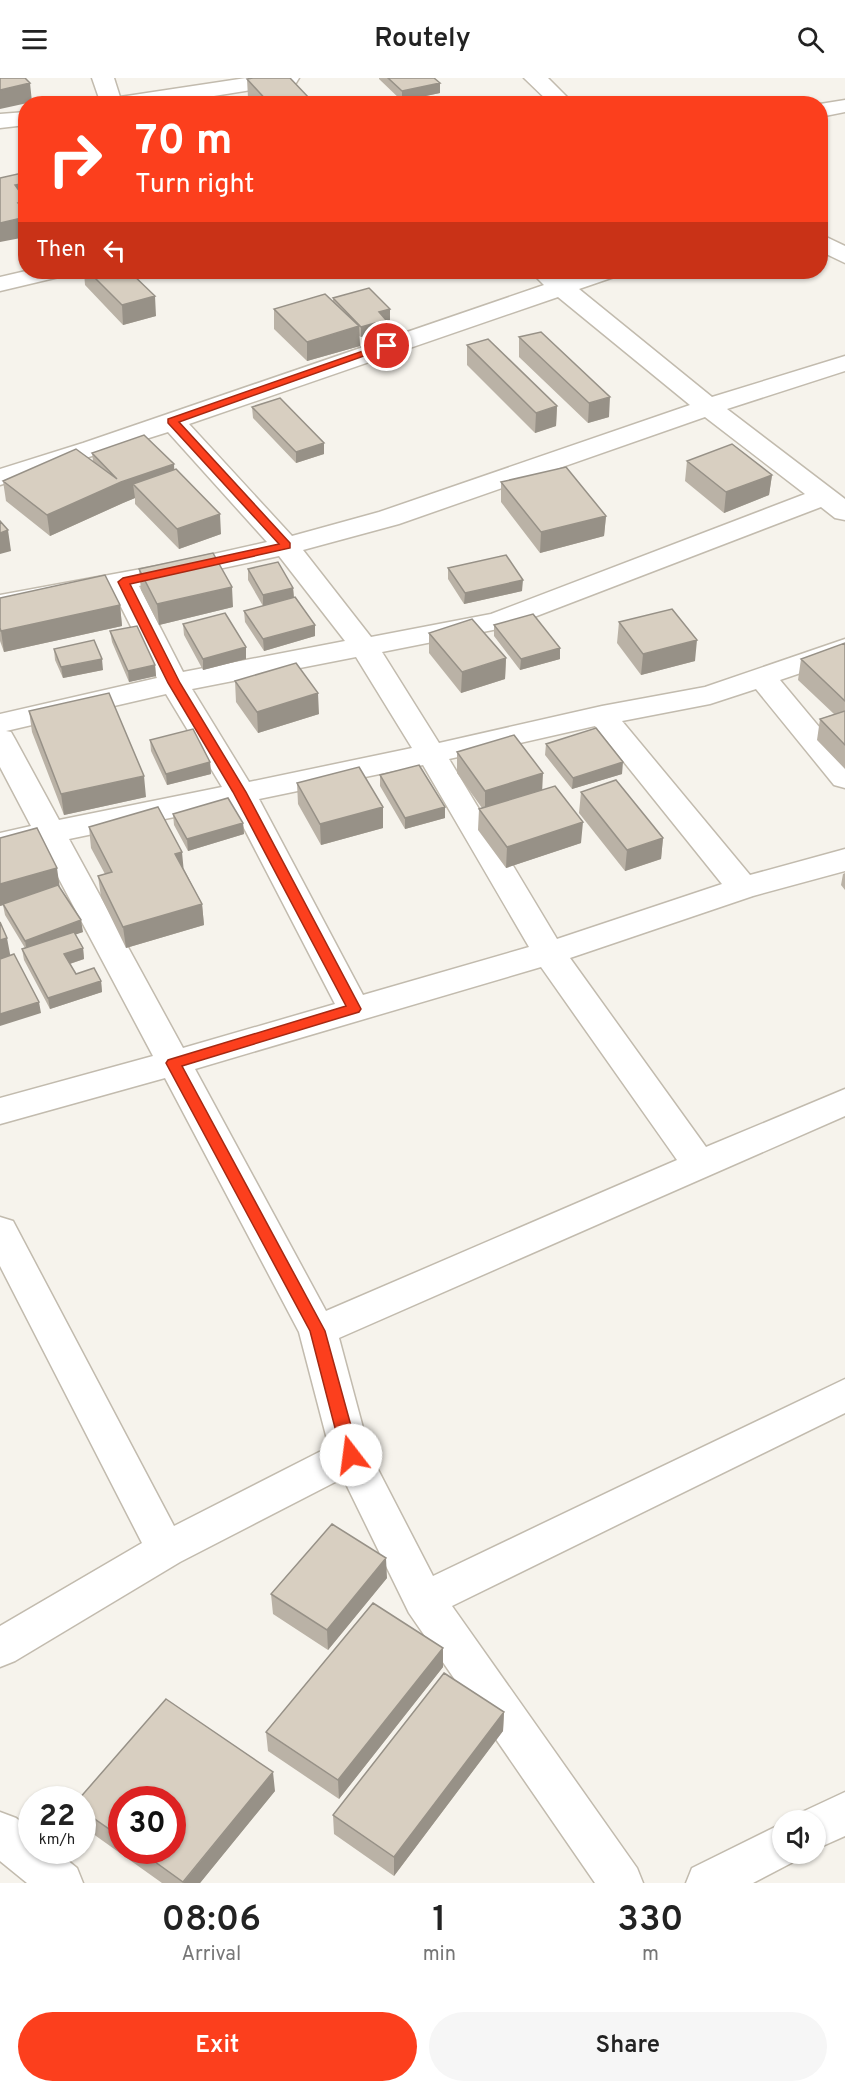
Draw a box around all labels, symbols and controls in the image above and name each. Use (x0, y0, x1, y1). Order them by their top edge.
text: Routely (374, 22, 471, 56)
icon: menu (18, 23, 51, 56)
icon: search (794, 23, 827, 56)
text: 70 m (135, 116, 233, 169)
icon: right (36, 120, 114, 198)
text: Turn right (135, 168, 254, 202)
icon: left (98, 234, 131, 267)
text: Then (36, 237, 86, 264)
pin (361, 320, 412, 371)
icon: arrive (370, 329, 403, 362)
position arrow (319, 1423, 383, 1487)
speed limit sign: 30 (108, 1786, 186, 1864)
text: 22 (39, 1799, 75, 1836)
map controls (772, 1810, 826, 1864)
button: sound (772, 1810, 826, 1864)
text: km/h (39, 1831, 75, 1850)
text: 08:06 (161, 1898, 261, 1944)
text: 1 (432, 1898, 446, 1944)
text: 330 (617, 1898, 684, 1944)
text: Arrival (182, 1942, 241, 1968)
text: min (423, 1942, 456, 1968)
text: m (642, 1942, 659, 1968)
button: Exit (18, 2012, 417, 2081)
button: Share (429, 2012, 827, 2081)

